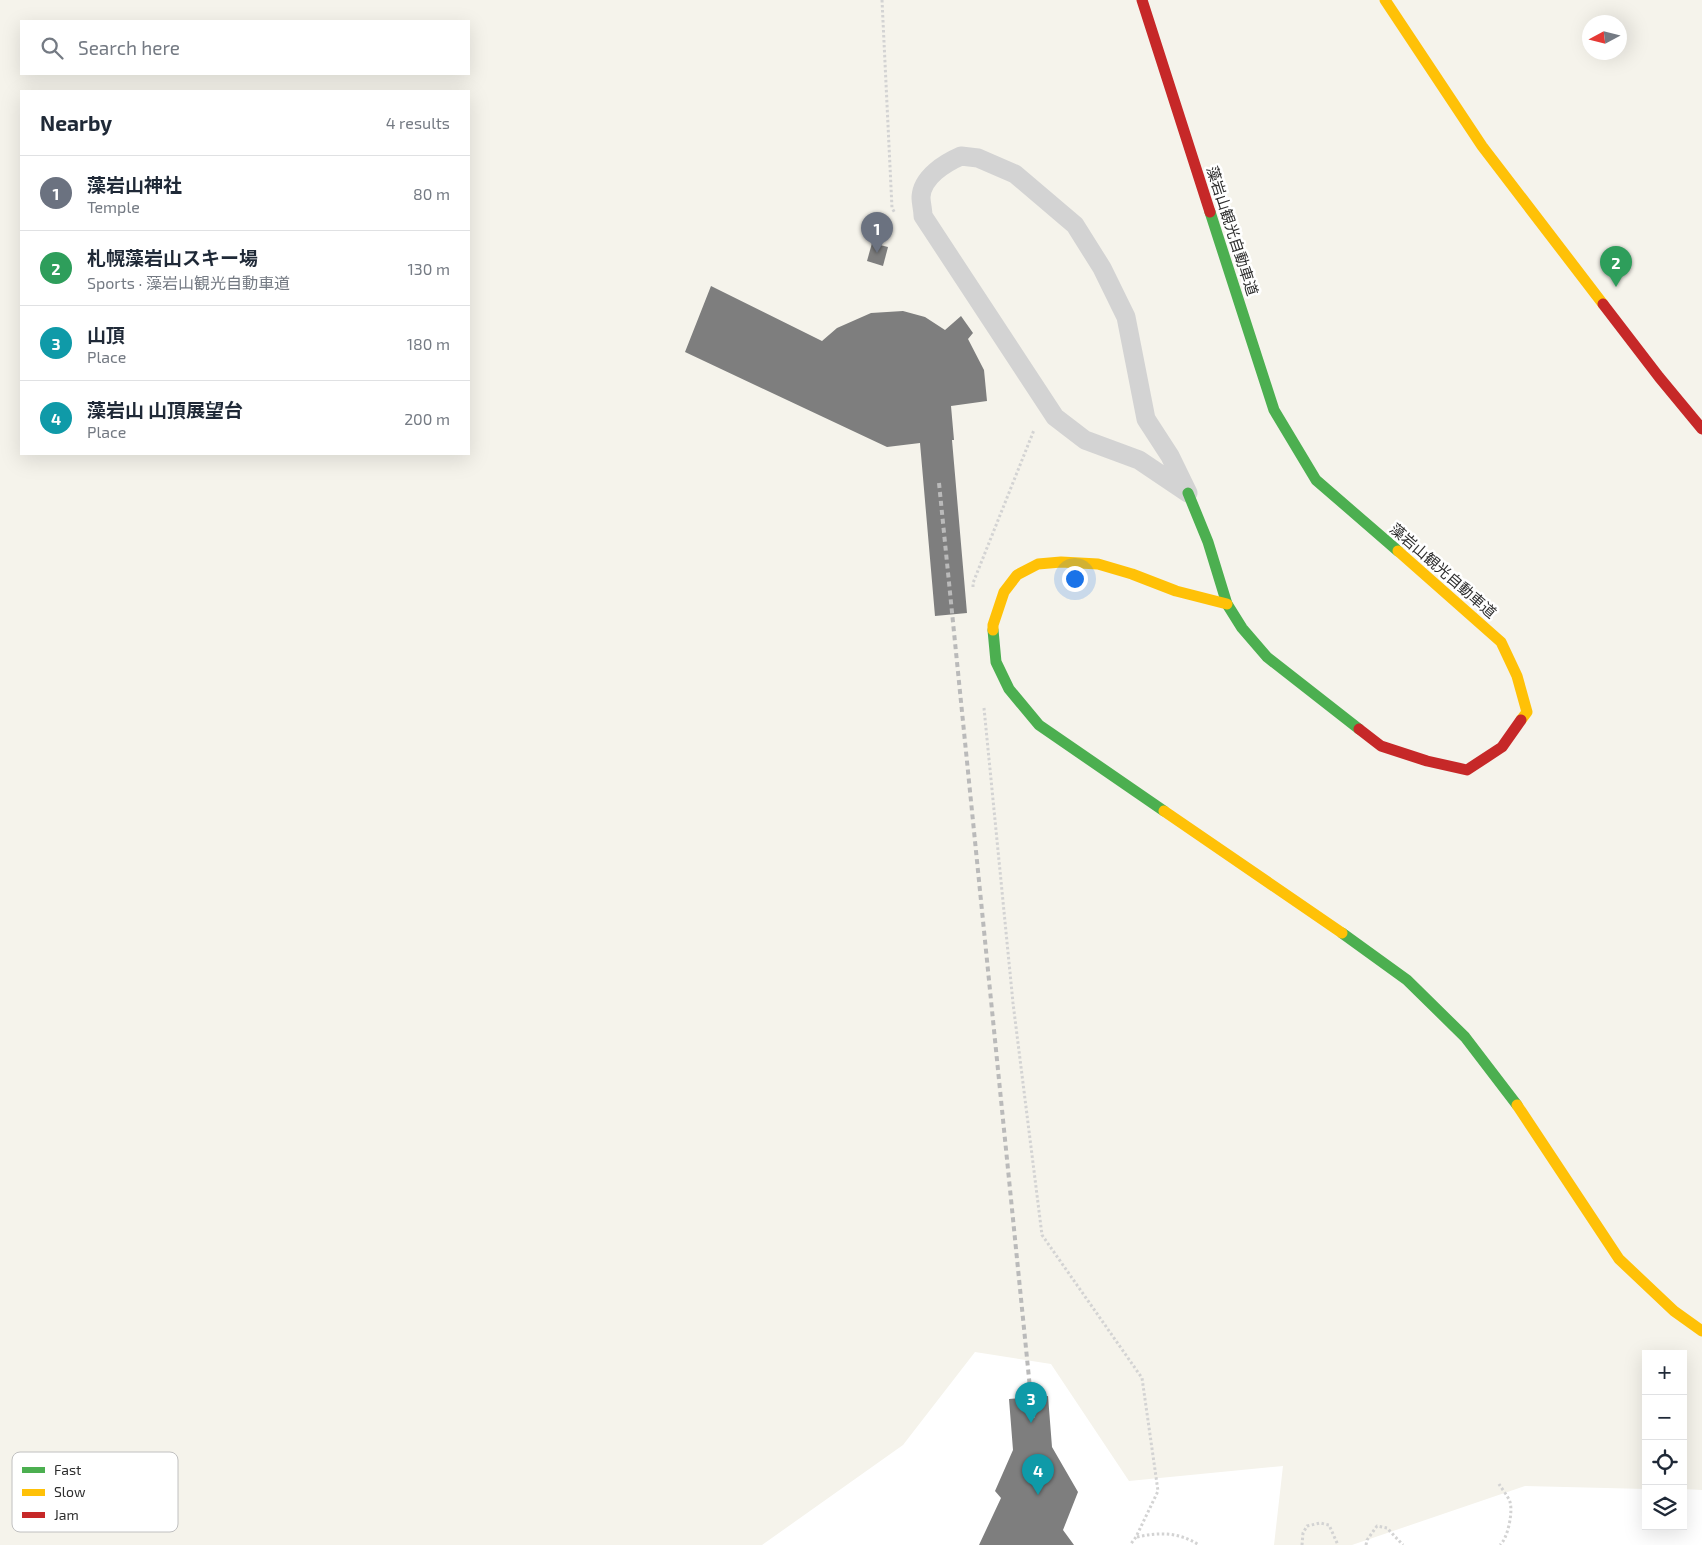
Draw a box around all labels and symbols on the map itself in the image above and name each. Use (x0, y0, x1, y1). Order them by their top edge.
north arrow (1582, 15, 1627, 60)
street label: 藻岩山観光自動車道 (1204, 164, 1262, 298)
pin: 1 (861, 212, 893, 253)
pin: 2 (1600, 246, 1632, 287)
street label: 藻岩山観光自動車道 (1387, 519, 1501, 621)
your location (1062, 566, 1088, 592)
pin: 3 (1015, 1382, 1047, 1423)
legend (12, 1452, 178, 1532)
pin: 4 (1022, 1454, 1054, 1495)
text: Fast (54, 1461, 81, 1478)
text: Slow (54, 1483, 86, 1500)
text: Jam (54, 1506, 79, 1523)

